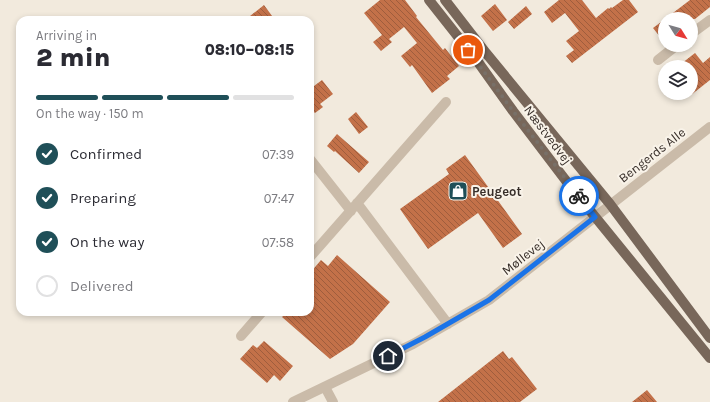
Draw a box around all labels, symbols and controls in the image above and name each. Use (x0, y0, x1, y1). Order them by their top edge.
north arrow (658, 12, 698, 52)
map controls (658, 12, 698, 100)
text: Arriving in (36, 28, 97, 43)
pin (451, 33, 485, 67)
icon: bag (457, 39, 479, 61)
text: 08:10–08:15 (205, 41, 294, 59)
text: 2 min (36, 42, 111, 73)
button: layers (658, 60, 698, 100)
street label: Næstvedvej (521, 103, 575, 167)
text: On the way · 150 m (36, 106, 144, 121)
street label: Bengerds Alle (616, 124, 689, 186)
icon: check (36, 143, 58, 165)
text: Confirmed (70, 145, 142, 163)
text: 07:39 (262, 147, 294, 162)
courier (559, 176, 599, 216)
shop icon: Peugeot (447, 180, 469, 202)
place label: Peugeot (472, 184, 522, 199)
icon: bike (568, 185, 590, 207)
icon: check (36, 187, 58, 209)
text: Preparing (70, 189, 136, 207)
text: 07:47 (264, 191, 294, 206)
icon: check (36, 231, 58, 253)
text: On the way (70, 233, 144, 251)
text: 07:58 (262, 235, 294, 250)
street label: Møllevej (499, 236, 547, 278)
text: Delivered (70, 277, 134, 295)
pin (371, 339, 405, 373)
icon: home (377, 345, 399, 367)

